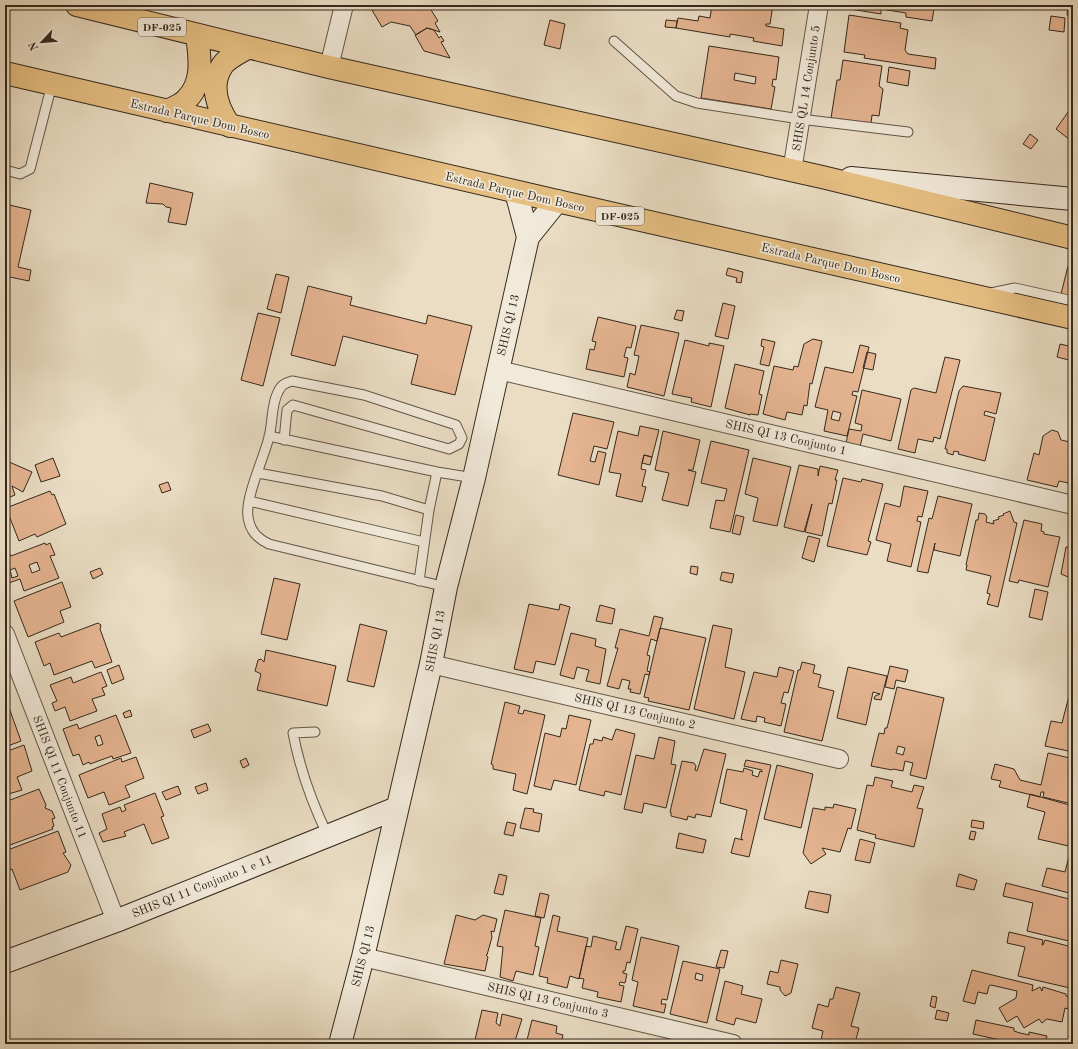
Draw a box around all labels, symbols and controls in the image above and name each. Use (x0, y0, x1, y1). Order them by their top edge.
road number: DF-025 (138, 18, 186, 36)
north arrow (22, 22, 62, 62)
street label: SHIS QL 14 Conjunto 5 (790, 24, 823, 152)
text: N (27, 39, 41, 52)
street label: Estrada Parque Dom Bosco (129, 98, 271, 142)
street label: Estrada Parque Dom Bosco (444, 171, 586, 215)
road number: DF-025 (596, 207, 644, 225)
street label: Estrada Parque Dom Bosco (760, 242, 902, 286)
street label: SHIS QI 13 (496, 293, 522, 357)
street label: SHIS QI 13 Conjunto 1 (724, 418, 847, 458)
street label: SHIS QI 13 (424, 609, 448, 673)
street label: SHIS QI 13 Conjunto 2 (573, 692, 696, 732)
street label: SHIS QI 11 Conjunto 11 (30, 714, 88, 841)
street label: SHIS QI 11 Conjunto 1 e 11 (131, 853, 274, 921)
street label: SHIS QI 13 (351, 924, 377, 988)
street label: SHIS QI 13 Conjunto 3 (486, 981, 609, 1021)

